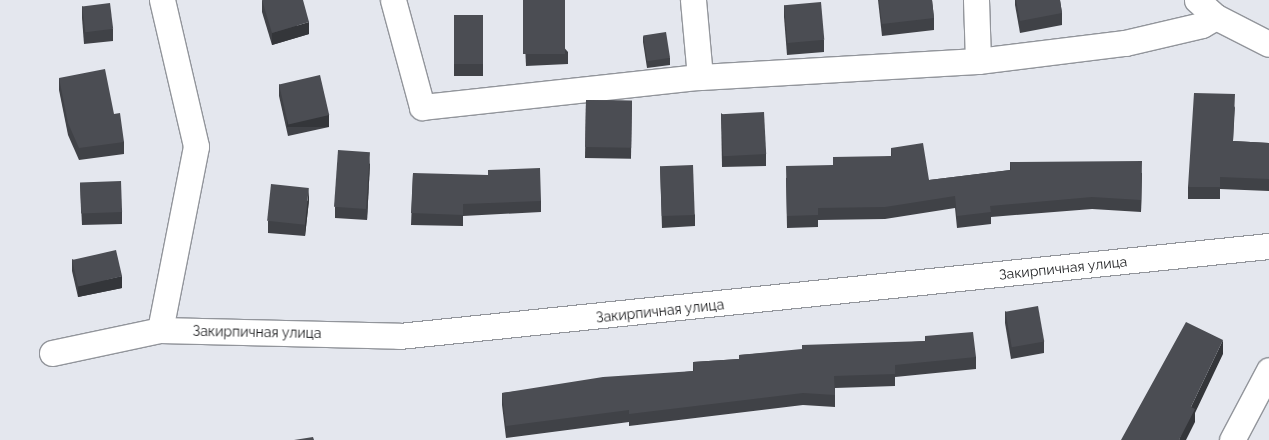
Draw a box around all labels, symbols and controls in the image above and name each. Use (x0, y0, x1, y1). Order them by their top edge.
street label: Закирпичная улица (998, 253, 1128, 283)
street label: Закирпичная улица (595, 296, 725, 326)
street label: Закирпичная улица (192, 322, 322, 342)

